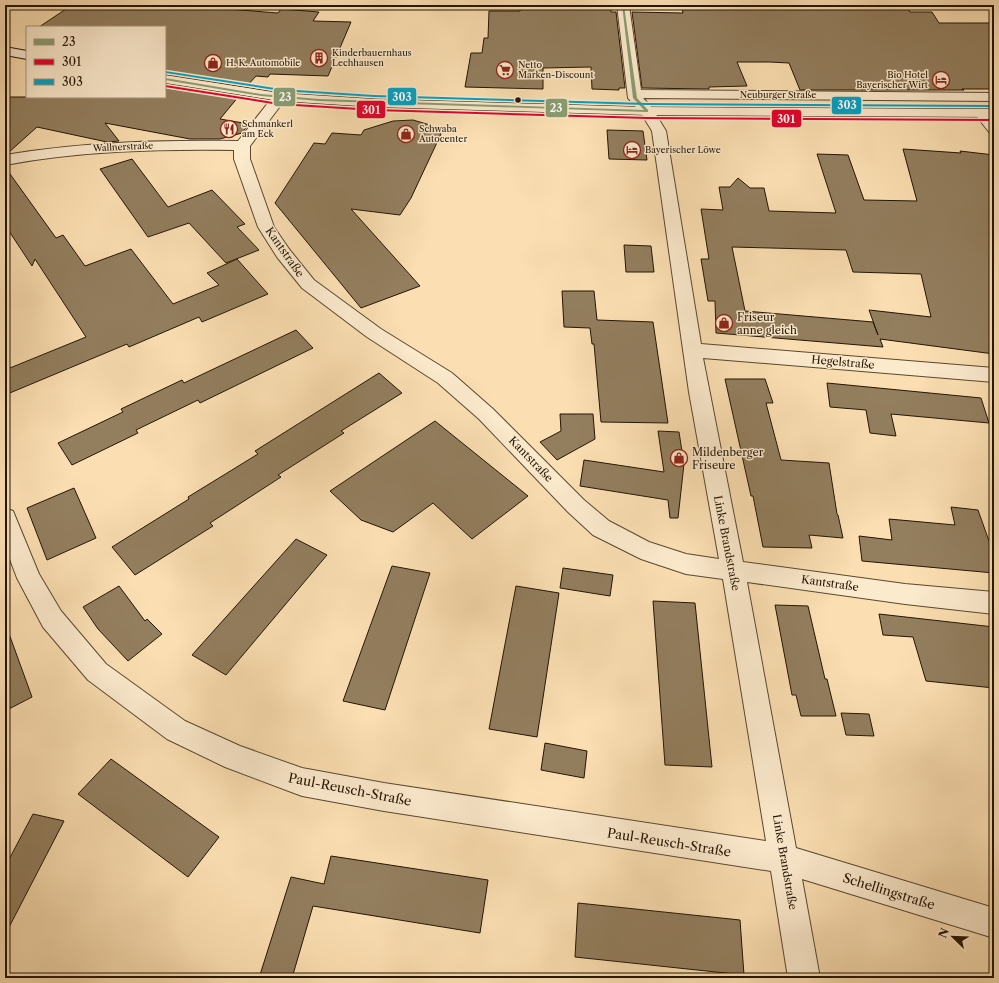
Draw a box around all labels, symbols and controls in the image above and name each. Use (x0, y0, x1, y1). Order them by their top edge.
legend (26, 26, 166, 98)
text: 23 (62, 34, 76, 49)
place label: Kinderbauernhaus Lechhausen (332, 47, 412, 68)
building icon: Kinderbauernhaus Lechhausen (309, 48, 329, 68)
shop icon: H. K. Automobile (203, 53, 223, 73)
text: 301 (62, 54, 81, 69)
place label: H. K. Automobile (226, 57, 300, 68)
place label: Netto Marken-Discount (518, 59, 594, 80)
supermarket icon: Netto Marken-Discount (495, 60, 515, 80)
place label: Bio Hotel Bayerischer Wirt (856, 69, 929, 90)
hotel icon: Bio Hotel Bayerischer Wirt (931, 70, 951, 90)
text: 303 (62, 74, 83, 89)
line badge: 23 (273, 87, 296, 107)
line badge: 303 (387, 87, 417, 106)
street label: Neuburger Straße (740, 89, 816, 100)
text: 23 (279, 90, 291, 104)
text: 303 (392, 90, 412, 104)
unlabelled marker (513, 95, 523, 105)
line badge: 303 (831, 96, 862, 115)
line badge: 23 (545, 98, 568, 118)
text: 303 (837, 98, 857, 112)
line badge: 301 (356, 100, 386, 119)
text: 23 (550, 101, 562, 115)
text: 301 (362, 103, 380, 117)
line badge: 301 (771, 109, 802, 128)
text: 301 (777, 112, 795, 126)
place label: Schmankerl am Eck (242, 118, 293, 139)
restaurant icon: Schmankerl am Eck (219, 119, 239, 139)
place label: Schwaba Autocenter (418, 123, 467, 144)
shop icon: Schwaba Autocenter (396, 124, 416, 144)
street label: Wallnerstraße (92, 139, 153, 154)
hotel icon: Bayerischer Löwe (622, 140, 642, 160)
place label: Bayerischer Löwe (645, 144, 721, 155)
street label: Kantstraße (263, 224, 307, 280)
place label: Friseur anne gleich (737, 310, 797, 337)
shop icon: Friseur anne gleich (714, 313, 734, 333)
street label: Hegelstraße (811, 352, 875, 372)
street label: Kantstraße (506, 433, 556, 485)
place label: Mildenberger Friseure (692, 445, 764, 472)
shop icon: Mildenberger Friseure (669, 448, 689, 468)
street label: Linke Brandstraße (711, 494, 743, 592)
street label: Kantstraße (800, 572, 860, 594)
street label: Paul-Reusch-Straße (287, 769, 413, 809)
street label: Linke Brandstraße (770, 813, 800, 911)
street label: Paul-Reusch-Straße (606, 824, 732, 860)
street label: Schellingstraße (841, 869, 937, 913)
north arrow (933, 917, 973, 957)
text: N (935, 926, 952, 940)

